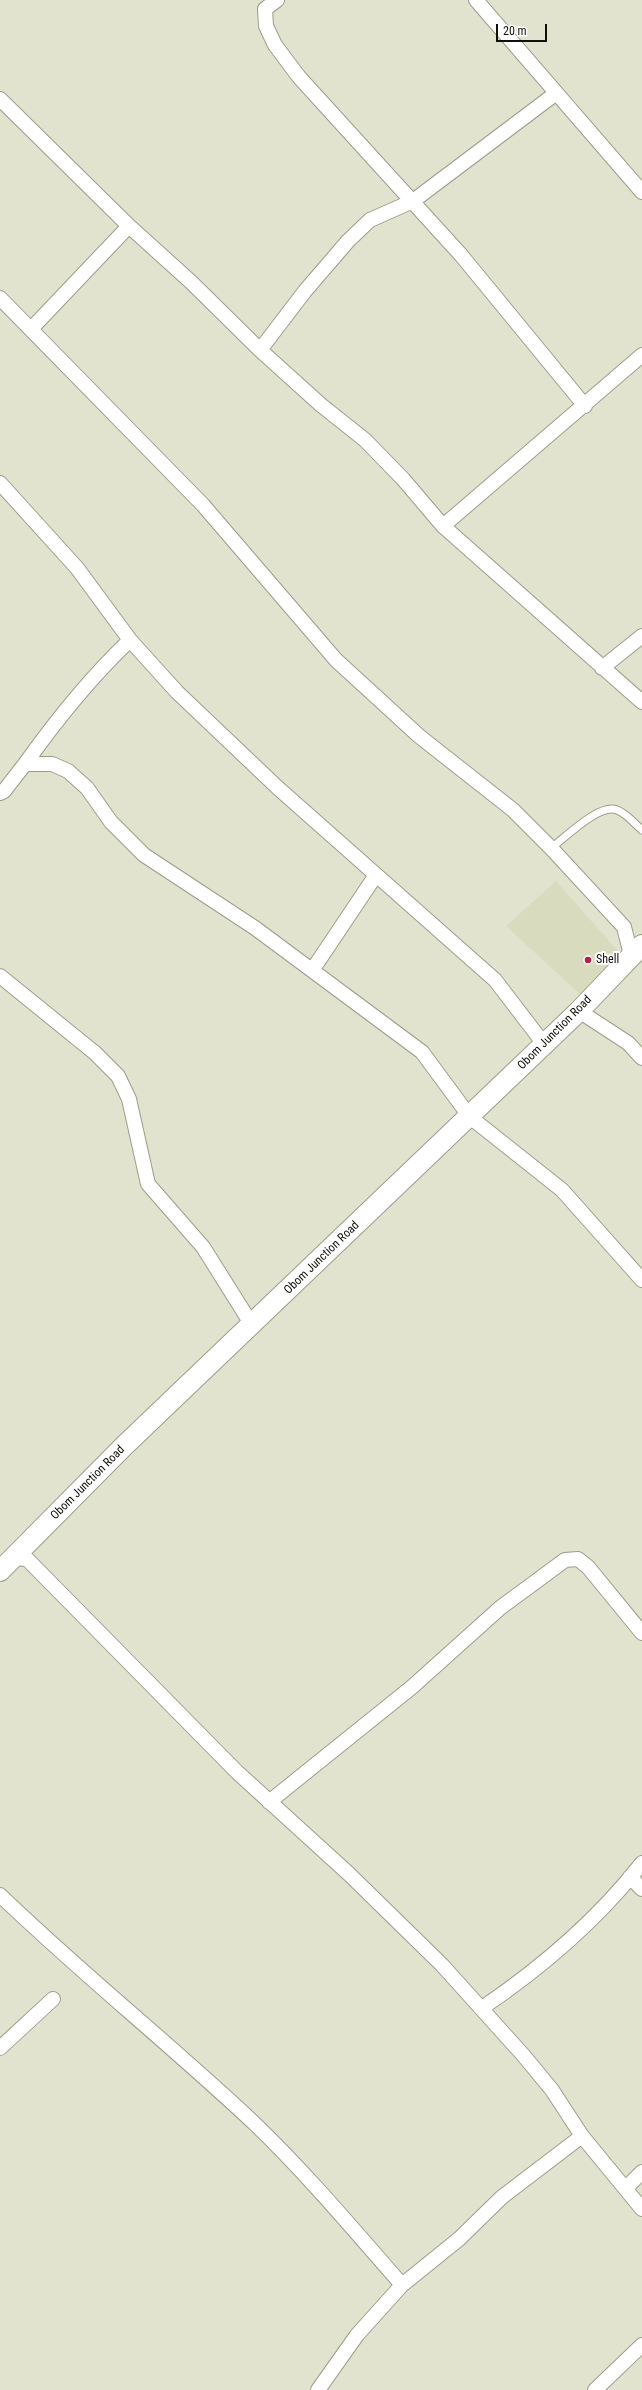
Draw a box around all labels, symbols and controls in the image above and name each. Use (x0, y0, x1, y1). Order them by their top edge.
scale bar (498, 16, 549, 42)
text: 20 m (503, 24, 527, 38)
place label: Shell (596, 953, 619, 967)
marker: Shell (583, 955, 593, 965)
street label: Obom Junction Road (515, 993, 595, 1073)
street label: Obom Junction Road (281, 1218, 363, 1298)
street label: Obom Junction Road (48, 1443, 128, 1523)

